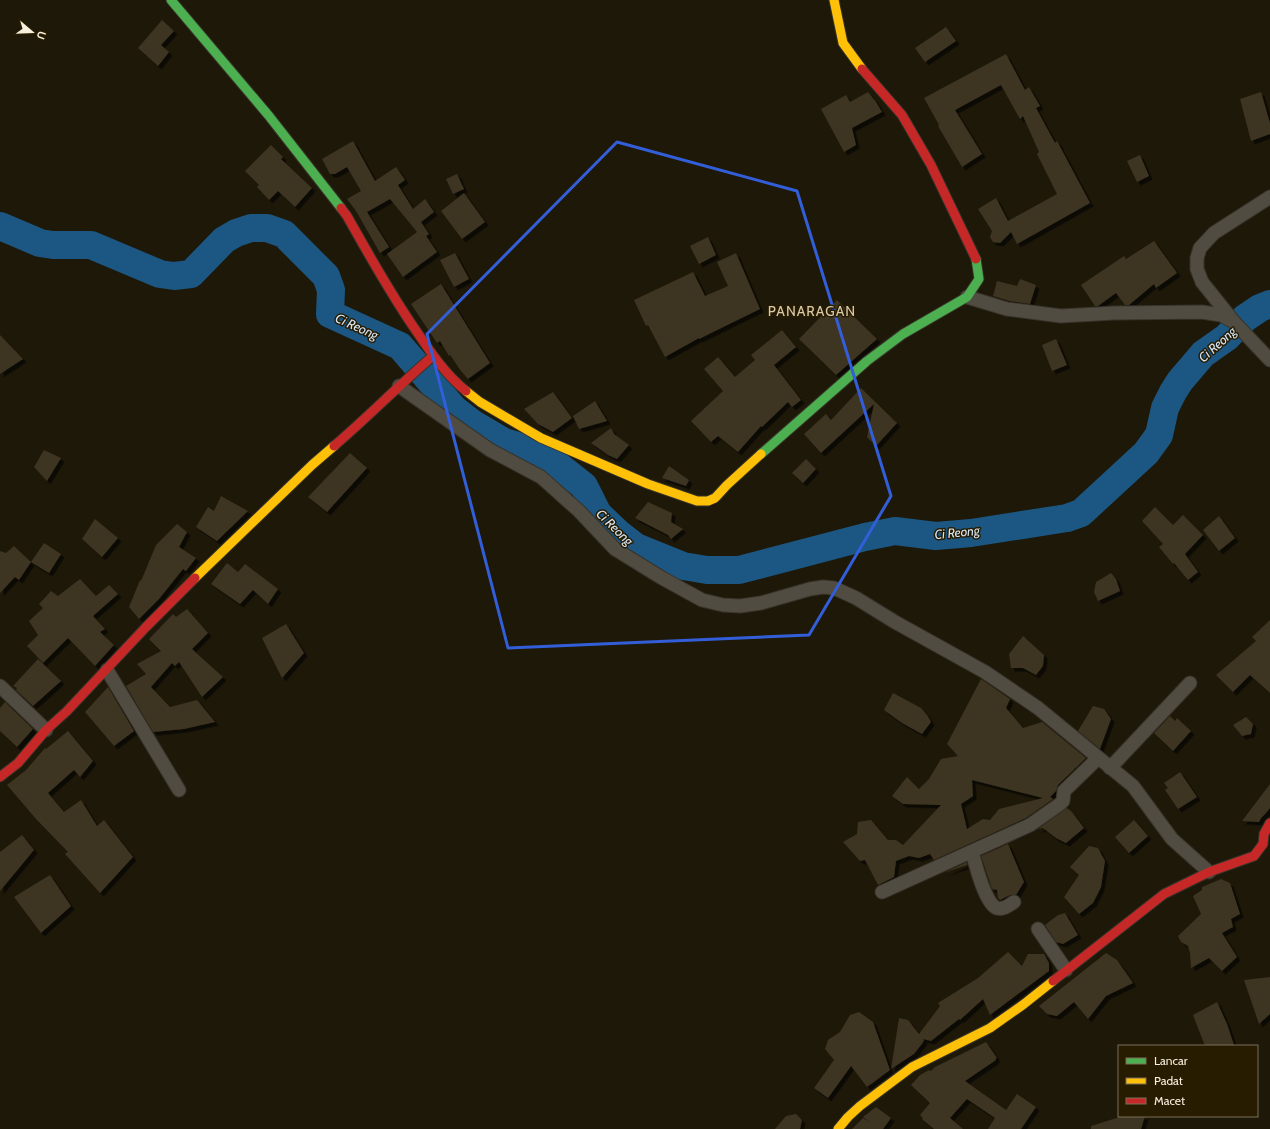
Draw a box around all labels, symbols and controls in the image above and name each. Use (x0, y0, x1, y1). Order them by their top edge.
north arrow (12, 12, 52, 52)
text: U (34, 29, 49, 41)
district label: PANARAGAN (768, 302, 856, 320)
water label: Ci Reong (333, 309, 382, 343)
water label: Ci Reong (1195, 322, 1240, 365)
water label: Ci Reong (593, 505, 638, 549)
water label: Ci Reong (934, 522, 981, 542)
legend (1118, 1045, 1258, 1117)
text: Lancar (1154, 1053, 1188, 1068)
text: Padat (1154, 1073, 1183, 1088)
text: Macet (1154, 1093, 1185, 1108)

